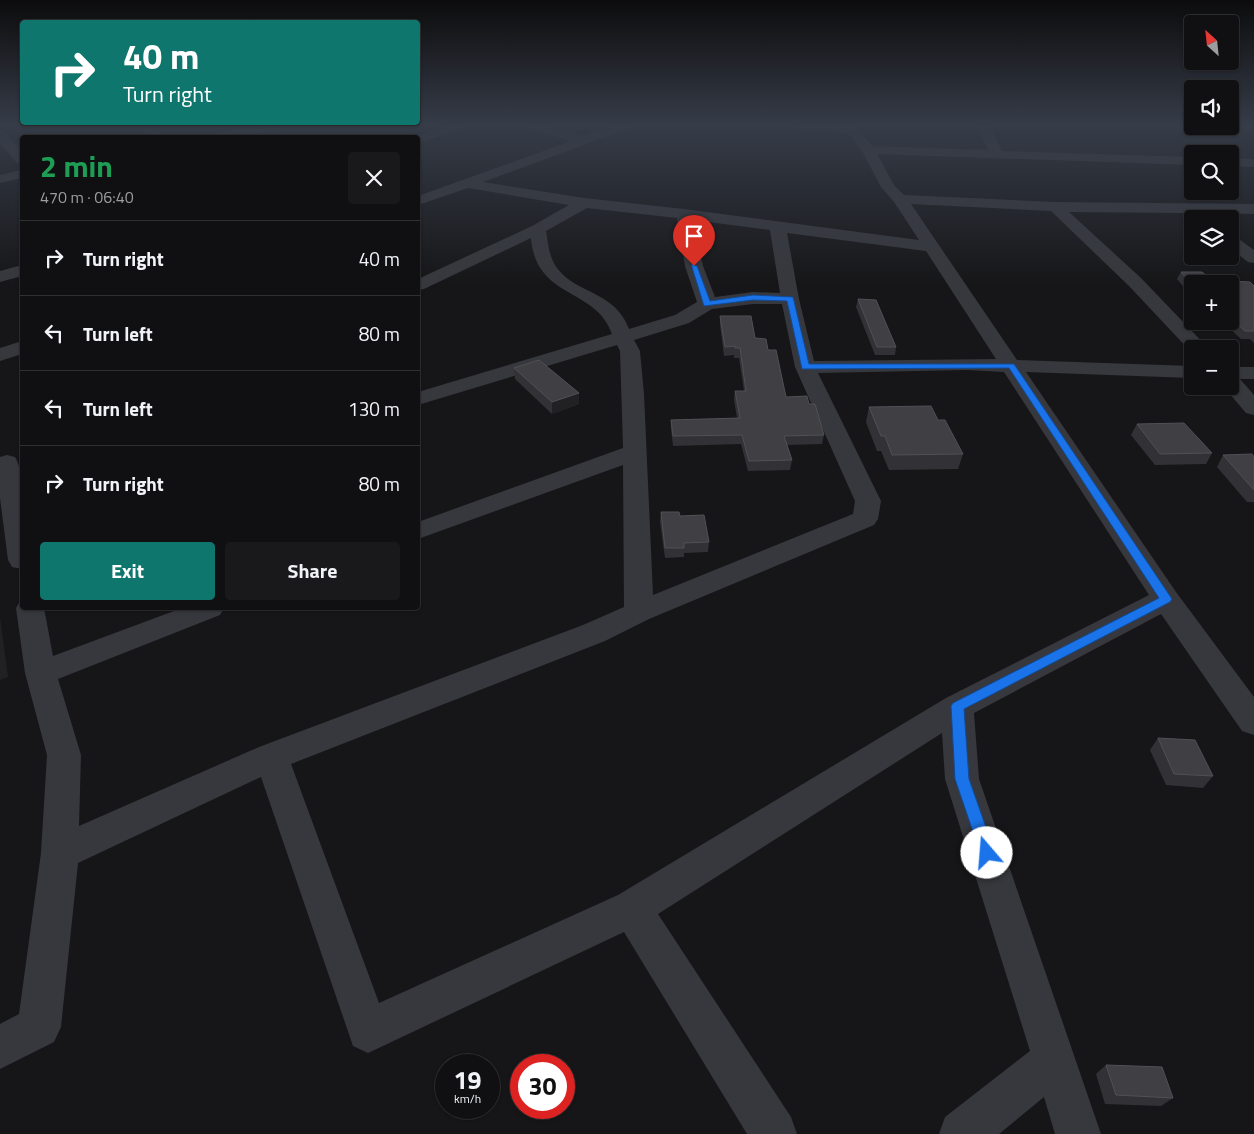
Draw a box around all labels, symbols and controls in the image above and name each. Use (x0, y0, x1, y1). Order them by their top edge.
north arrow (1184, 15, 1239, 70)
map controls (1184, 15, 1239, 395)
text: 40 m (123, 29, 199, 83)
icon: right (40, 40, 105, 105)
text: Turn right (123, 77, 212, 111)
button: sound (1184, 80, 1239, 135)
text: 2 min (40, 143, 113, 189)
button: search (1184, 145, 1239, 200)
button: close (348, 152, 400, 204)
text: 470 m · 06:40 (40, 185, 134, 209)
button: layers (1184, 210, 1239, 265)
pin (673, 215, 715, 266)
icon: arrive (680, 222, 708, 250)
icon: right (40, 244, 68, 272)
text: Turn right (83, 244, 164, 273)
text: 40 m (359, 244, 400, 273)
button: + (1184, 275, 1239, 330)
icon: left (40, 319, 68, 347)
text: Turn left (83, 319, 153, 348)
text: 80 m (359, 319, 400, 348)
button: − (1184, 340, 1239, 395)
icon: left (40, 394, 68, 422)
text: Turn left (83, 394, 153, 423)
text: 130 m (348, 394, 400, 423)
icon: right (40, 469, 68, 497)
text: Turn right (83, 469, 164, 498)
text: 80 m (359, 469, 400, 498)
button: Exit (40, 542, 215, 600)
button: Share (225, 542, 400, 600)
position arrow (960, 826, 1012, 878)
speed limit sign: 30 (510, 1054, 575, 1119)
text: 19 (453, 1061, 482, 1099)
text: km/h (454, 1089, 481, 1108)

